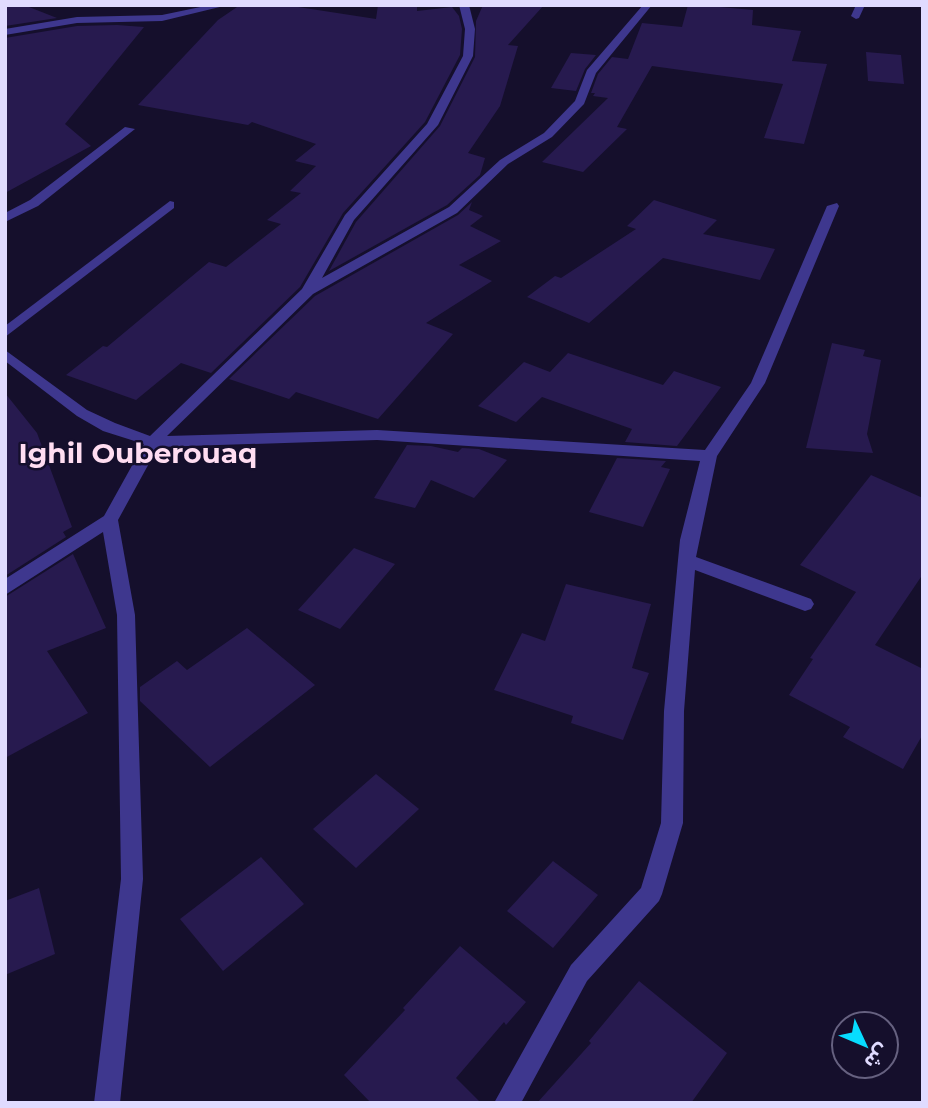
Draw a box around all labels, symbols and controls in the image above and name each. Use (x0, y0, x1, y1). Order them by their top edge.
district label: Ighil Ouberouaq (19, 436, 257, 470)
north arrow (830, 1010, 900, 1080)
text: ش (860, 1039, 894, 1074)

